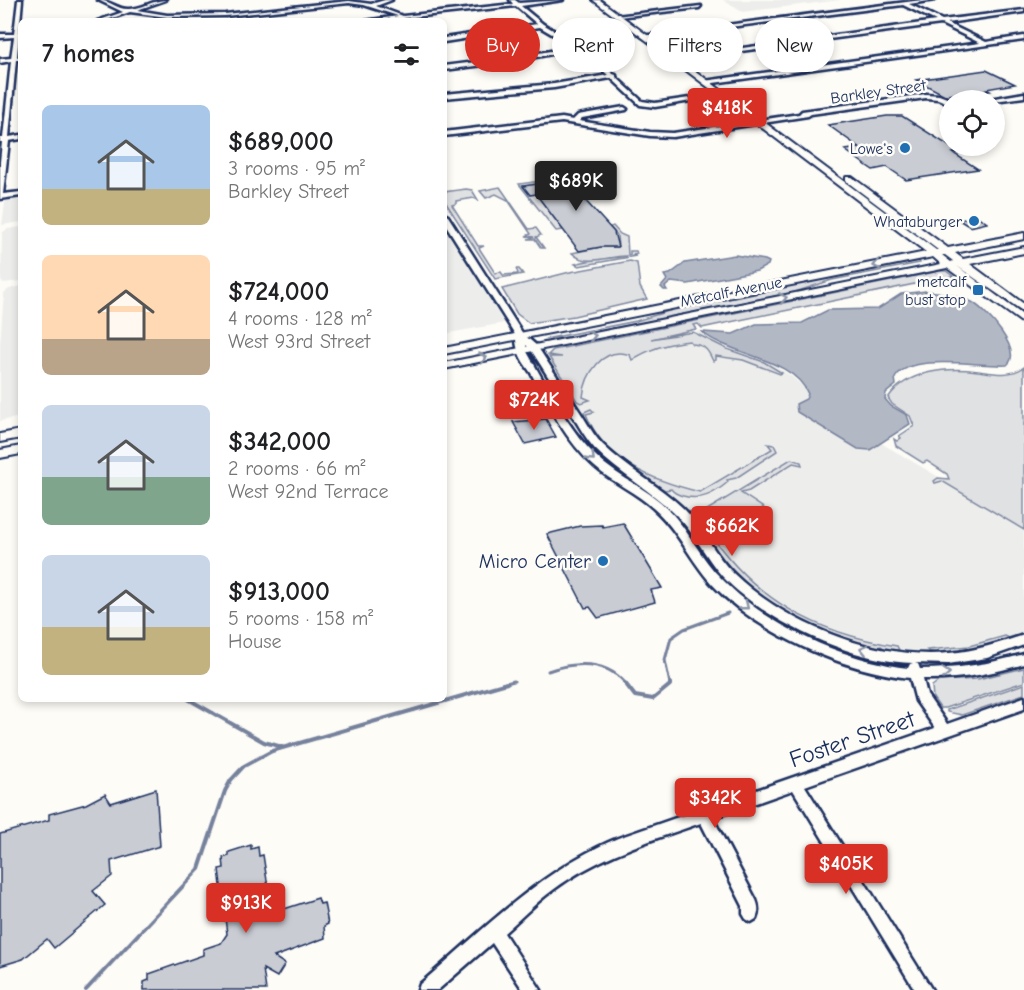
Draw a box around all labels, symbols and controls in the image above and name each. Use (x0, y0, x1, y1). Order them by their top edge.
chip: Buy (465, 18, 540, 72)
chip: Rent (552, 18, 635, 72)
chip: Filters (647, 18, 743, 72)
chip: New (755, 18, 834, 72)
icon: filters (390, 38, 423, 71)
text: 7 homes (42, 39, 135, 69)
street label: Barkley Street (829, 76, 928, 108)
pin: $418K (685, 88, 769, 139)
map controls (939, 90, 1005, 156)
button: locate (939, 90, 1005, 156)
text: $418K (702, 96, 752, 119)
text: $689,000 (228, 127, 334, 157)
icon: home (90, 129, 162, 201)
place label: Lowe's (850, 140, 893, 158)
marker: Lowe's (898, 141, 912, 155)
text: 3 rooms · 95 m² (228, 157, 365, 180)
pin: $689K (534, 161, 618, 212)
text: $689K (549, 169, 603, 192)
text: Barkley Street (228, 180, 348, 203)
place label: Whataburger (873, 213, 963, 231)
marker: Whataburger (967, 214, 981, 228)
one-way arrow (872, 258, 882, 271)
street label: Metcalf Avenue (679, 273, 784, 311)
place label: metcalf bust stop (905, 273, 968, 309)
text: $724,000 (228, 277, 329, 307)
icon: home (90, 279, 162, 351)
marker: metcalf bust stop (971, 283, 985, 297)
one-way arrow (777, 292, 787, 305)
text: 4 rooms · 128 m² (228, 307, 372, 330)
text: West 93rd Street (228, 330, 370, 353)
one-way arrow (586, 330, 596, 343)
one-way arrow (478, 352, 488, 365)
pin: $724K (492, 380, 576, 431)
text: $724K (508, 388, 560, 411)
text: $342,000 (228, 427, 331, 457)
icon: home (90, 429, 162, 501)
one-way arrow (584, 450, 595, 461)
text: 2 rooms · 66 m² (228, 457, 366, 480)
text: West 92nd Terrace (228, 480, 388, 503)
pin: $662K (690, 506, 774, 557)
text: $662K (705, 514, 759, 537)
place label: Micro Center (479, 550, 591, 573)
marker: Micro Center (596, 554, 610, 568)
text: $913,000 (228, 577, 330, 607)
icon: home (90, 579, 162, 651)
one-way arrow (738, 599, 749, 610)
text: 5 rooms · 158 m² (228, 607, 373, 630)
text: House (228, 630, 282, 653)
one-way arrow (859, 643, 869, 656)
one-way arrow (942, 666, 951, 679)
street label: Foster Street (786, 704, 919, 774)
pin: $342K (673, 778, 757, 829)
text: $342K (689, 786, 741, 809)
pin: $405K (804, 844, 888, 895)
text: $405K (819, 852, 873, 875)
pin: $913K (204, 883, 288, 934)
text: $913K (220, 891, 272, 914)

